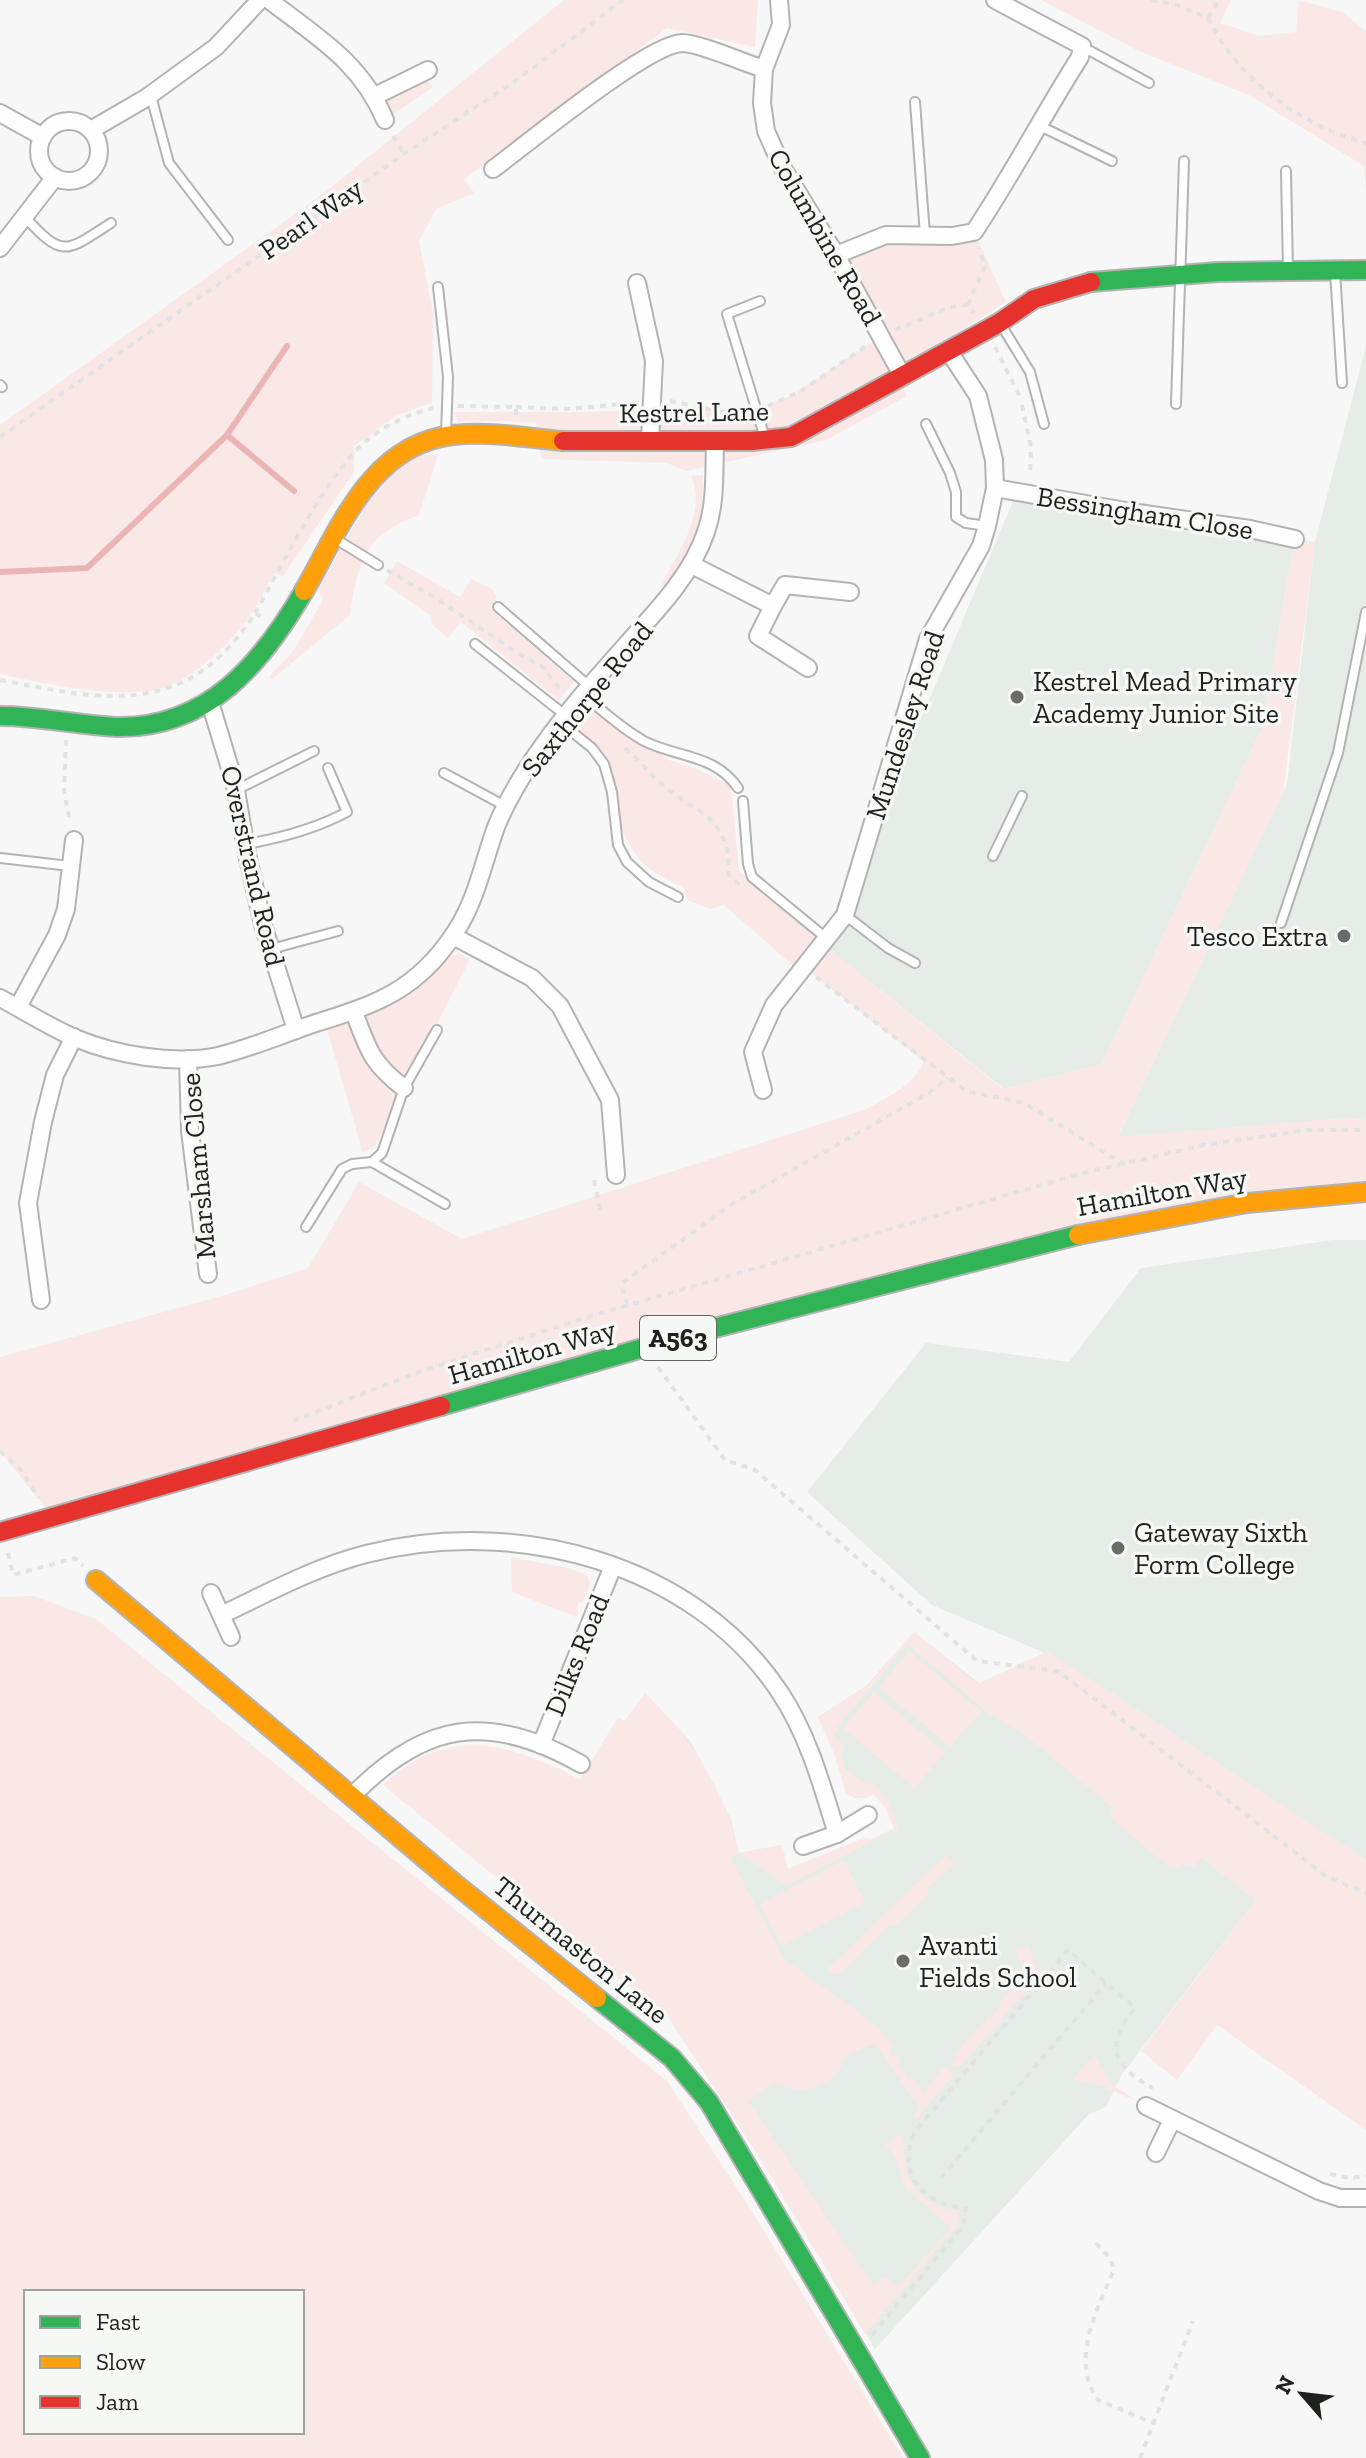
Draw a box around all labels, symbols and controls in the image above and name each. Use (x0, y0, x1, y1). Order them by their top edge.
street label: Columbine Road (761, 143, 889, 331)
street label: Pearl Way (253, 171, 370, 267)
street label: Kestrel Lane (619, 394, 769, 430)
street label: Bessingham Close (1034, 480, 1256, 546)
street label: Saxthorpe Road (514, 615, 660, 783)
street label: Mundesley Road (859, 626, 951, 824)
place label: Kestrel Mead Primary Academy Junior Site (1033, 665, 1298, 730)
marker: Kestrel Mead Primary Academy Junior Site (1008, 688, 1026, 706)
street label: Overstrand Road (214, 762, 292, 970)
place label: Tesco Extra (1187, 920, 1328, 953)
marker: Tesco Extra (1335, 927, 1353, 945)
street label: Marsham Close (173, 1071, 223, 1261)
street label: Hamilton Way (1074, 1161, 1250, 1223)
street label: Hamilton Way (445, 1312, 620, 1392)
road number: A563 (640, 1316, 716, 1360)
place label: Gateway Sixth Form College (1134, 1516, 1308, 1581)
marker: Gateway Sixth Form College (1109, 1539, 1127, 1557)
street label: Dilks Road (538, 1589, 616, 1721)
street label: Thurmaston Lane (487, 1869, 675, 2031)
place label: Avanti Fields School (919, 1929, 1077, 1994)
marker: Avanti Fields School (894, 1952, 912, 1970)
legend (24, 2290, 304, 2434)
text: Fast (96, 2307, 140, 2336)
text: Slow (96, 2347, 146, 2376)
north arrow (1262, 2354, 1342, 2434)
text: N (1269, 2371, 1301, 2399)
text: Jam (96, 2387, 139, 2416)

